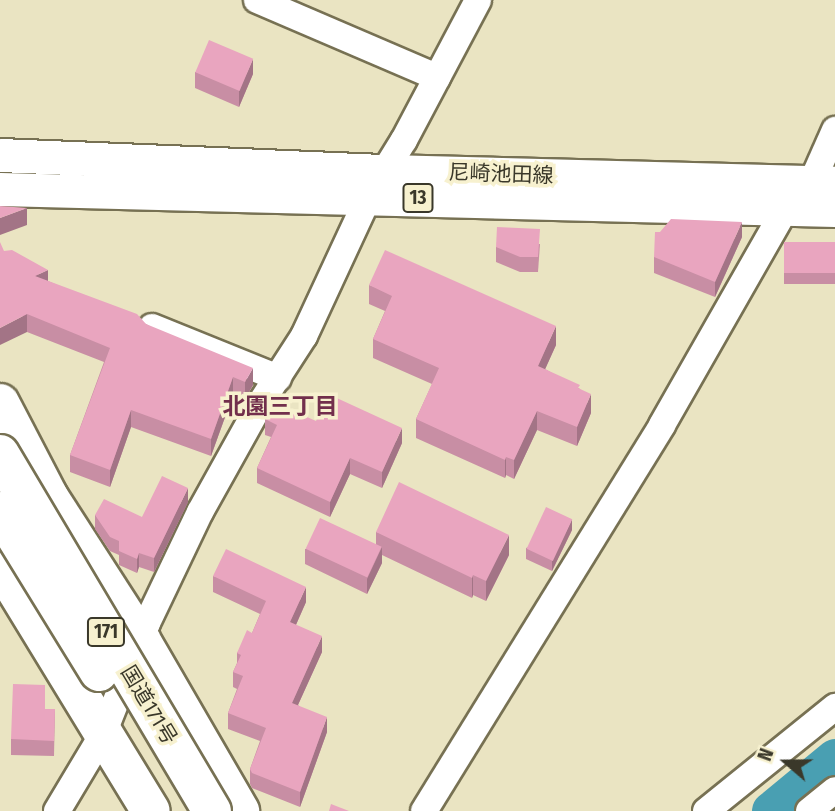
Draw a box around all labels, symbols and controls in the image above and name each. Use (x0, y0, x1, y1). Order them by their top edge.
street label: 尼崎池田線 (448, 160, 554, 188)
road number: 13 (402, 182, 434, 214)
district label: 北園三丁目 (223, 392, 337, 420)
road number: 171 (87, 617, 125, 648)
street label: 国道171号 (116, 661, 182, 749)
north arrow (751, 727, 821, 797)
text: N (753, 745, 779, 764)

